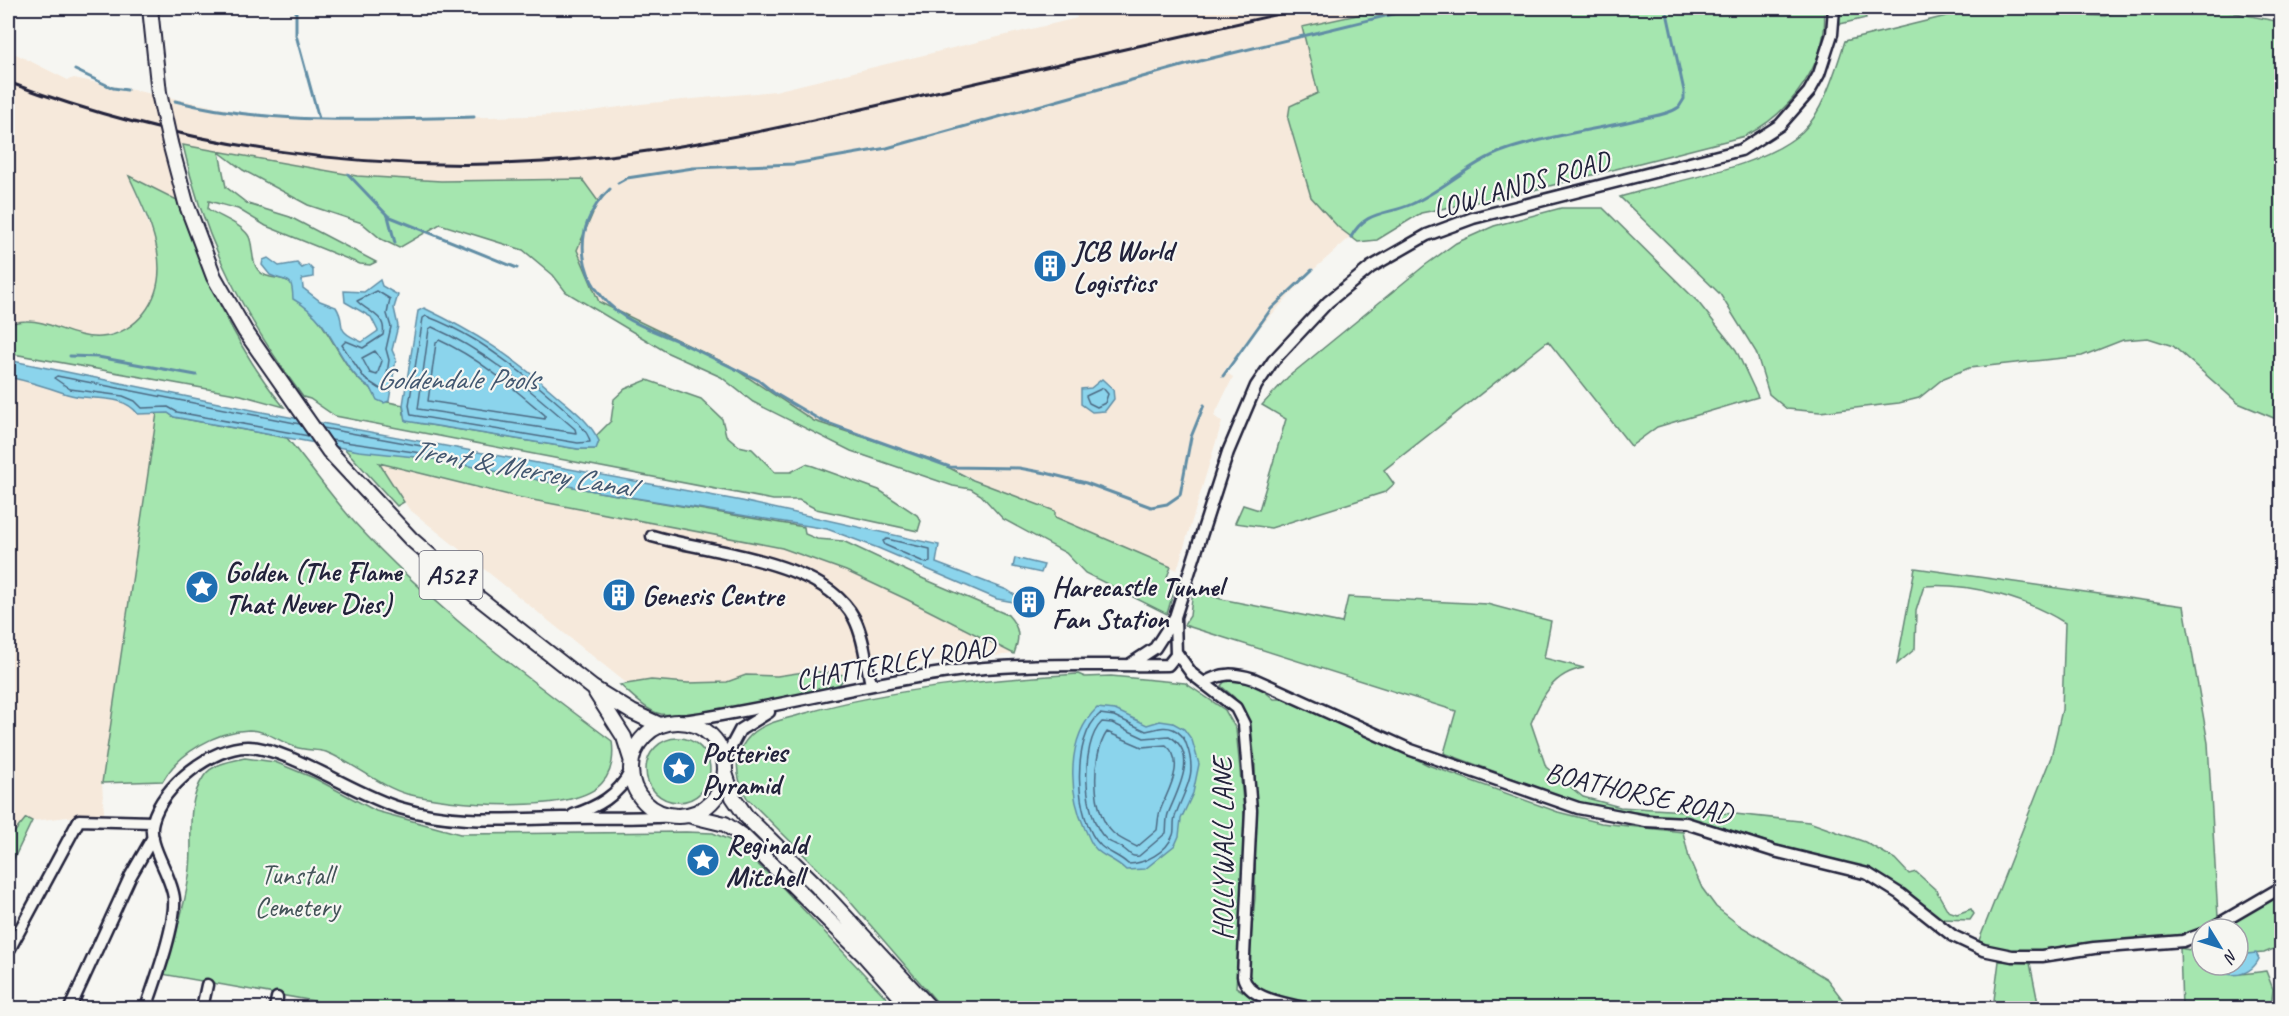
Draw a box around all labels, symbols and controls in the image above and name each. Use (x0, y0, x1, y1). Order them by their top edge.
street label: LOWLANDS ROAD (1429, 142, 1615, 226)
place label: JCB World Logistics (1071, 233, 1178, 300)
building icon: JCB World Logistics (1032, 248, 1068, 284)
water label: Goldendale Pools (377, 360, 543, 398)
water label: Trent & Mersey Canal (408, 430, 646, 508)
road number: A527 (420, 551, 482, 599)
place label: Golden (The Flame That Never Dies) (225, 554, 404, 621)
place icon: Golden (The Flame That Never Dies) (184, 569, 220, 605)
place label: Harecastle Tunnel Fan Station (1052, 569, 1228, 636)
building icon: Genesis Centre (601, 577, 637, 613)
place label: Genesis Centre (642, 578, 786, 613)
building icon: Harecastle Tunnel Fan Station (1011, 584, 1047, 620)
street label: CHATTERLEY ROAD (793, 627, 1000, 697)
place label: Potteries Pyramid (702, 735, 790, 802)
place icon: Potteries Pyramid (661, 750, 697, 786)
street label: HOLLYWALL LANE (1205, 754, 1240, 940)
street label: BOATHORSE ROAD (1542, 754, 1738, 832)
place label: Reginald Mitchell (726, 827, 812, 894)
place icon: Reginald Mitchell (685, 842, 721, 878)
park label: Tunstall Cemetery (254, 857, 342, 924)
north arrow (2190, 917, 2250, 977)
text: N (2218, 946, 2242, 968)

